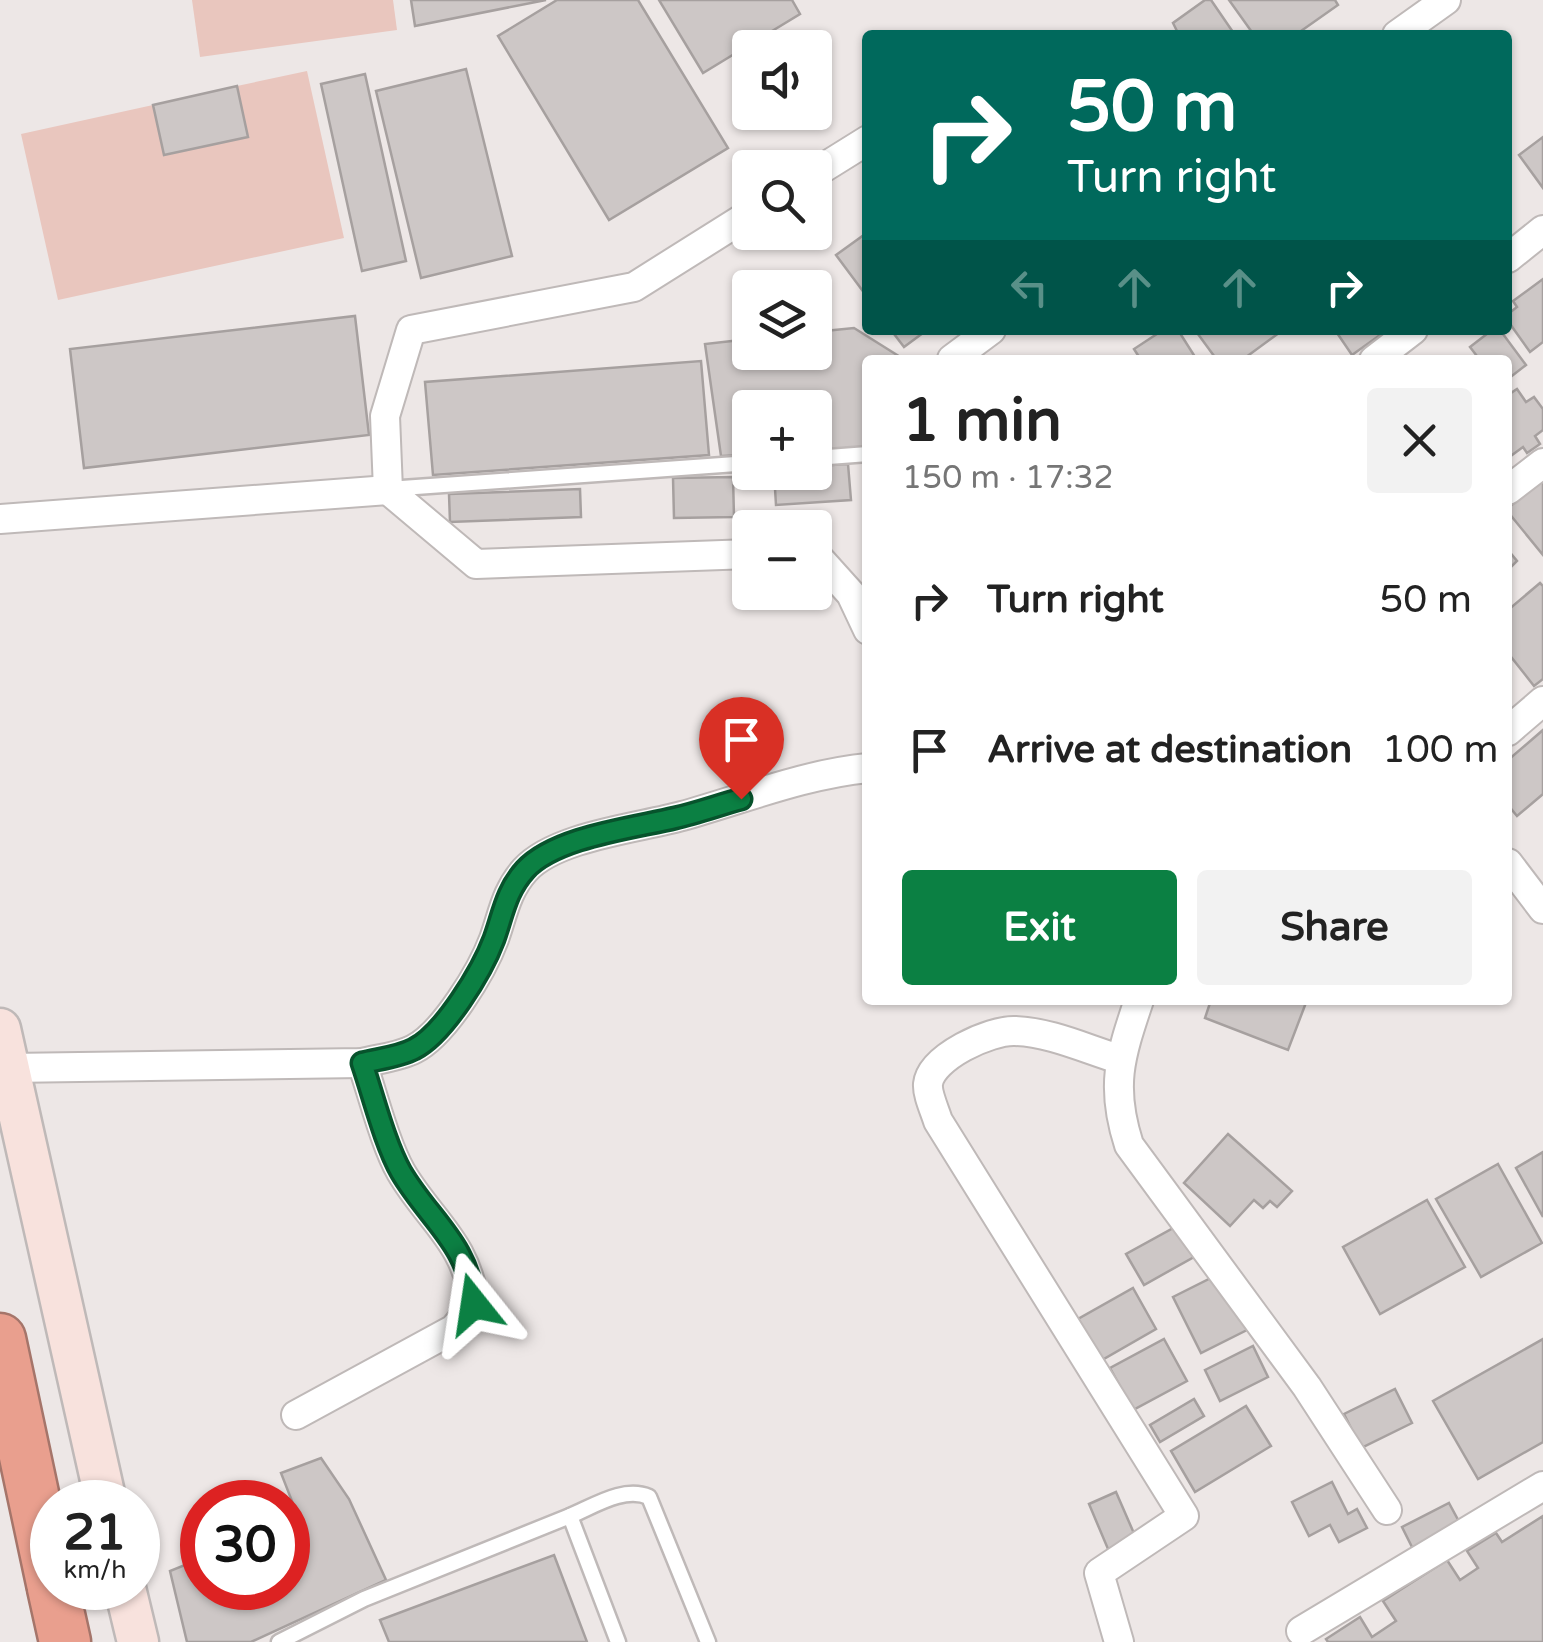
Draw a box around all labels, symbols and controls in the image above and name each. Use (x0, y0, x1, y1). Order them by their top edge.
map controls (732, 30, 832, 610)
button: sound (732, 30, 832, 130)
text: 50 m (1067, 66, 1237, 150)
icon: right (902, 70, 1032, 200)
button: search (732, 150, 832, 250)
text: Turn right (1067, 151, 1276, 205)
icon: left (1002, 260, 1057, 315)
icon: ahead (1107, 260, 1162, 315)
icon: ahead (1212, 260, 1267, 315)
icon: right (1317, 260, 1372, 315)
button: layers (732, 270, 832, 370)
text: 1 min (902, 385, 1062, 457)
button: close (1367, 388, 1472, 493)
button: + (732, 390, 832, 490)
text: 150 m · 17:32 (902, 459, 1114, 497)
button: − (732, 510, 832, 610)
icon: right (902, 573, 957, 628)
text: Turn right (987, 577, 1164, 623)
text: 50 m (1380, 577, 1472, 623)
pin (699, 697, 784, 800)
icon: arrive (714, 712, 769, 767)
icon: arrive (902, 723, 957, 778)
text: Arrive at destination (987, 727, 1352, 773)
text: 100 m (1382, 727, 1498, 773)
button: Exit (902, 870, 1177, 985)
button: Share (1197, 870, 1472, 985)
position arrow (422, 1252, 526, 1356)
speed limit sign: 30 (180, 1480, 310, 1610)
text: 21 (64, 1503, 126, 1563)
text: km/h (64, 1555, 126, 1585)

